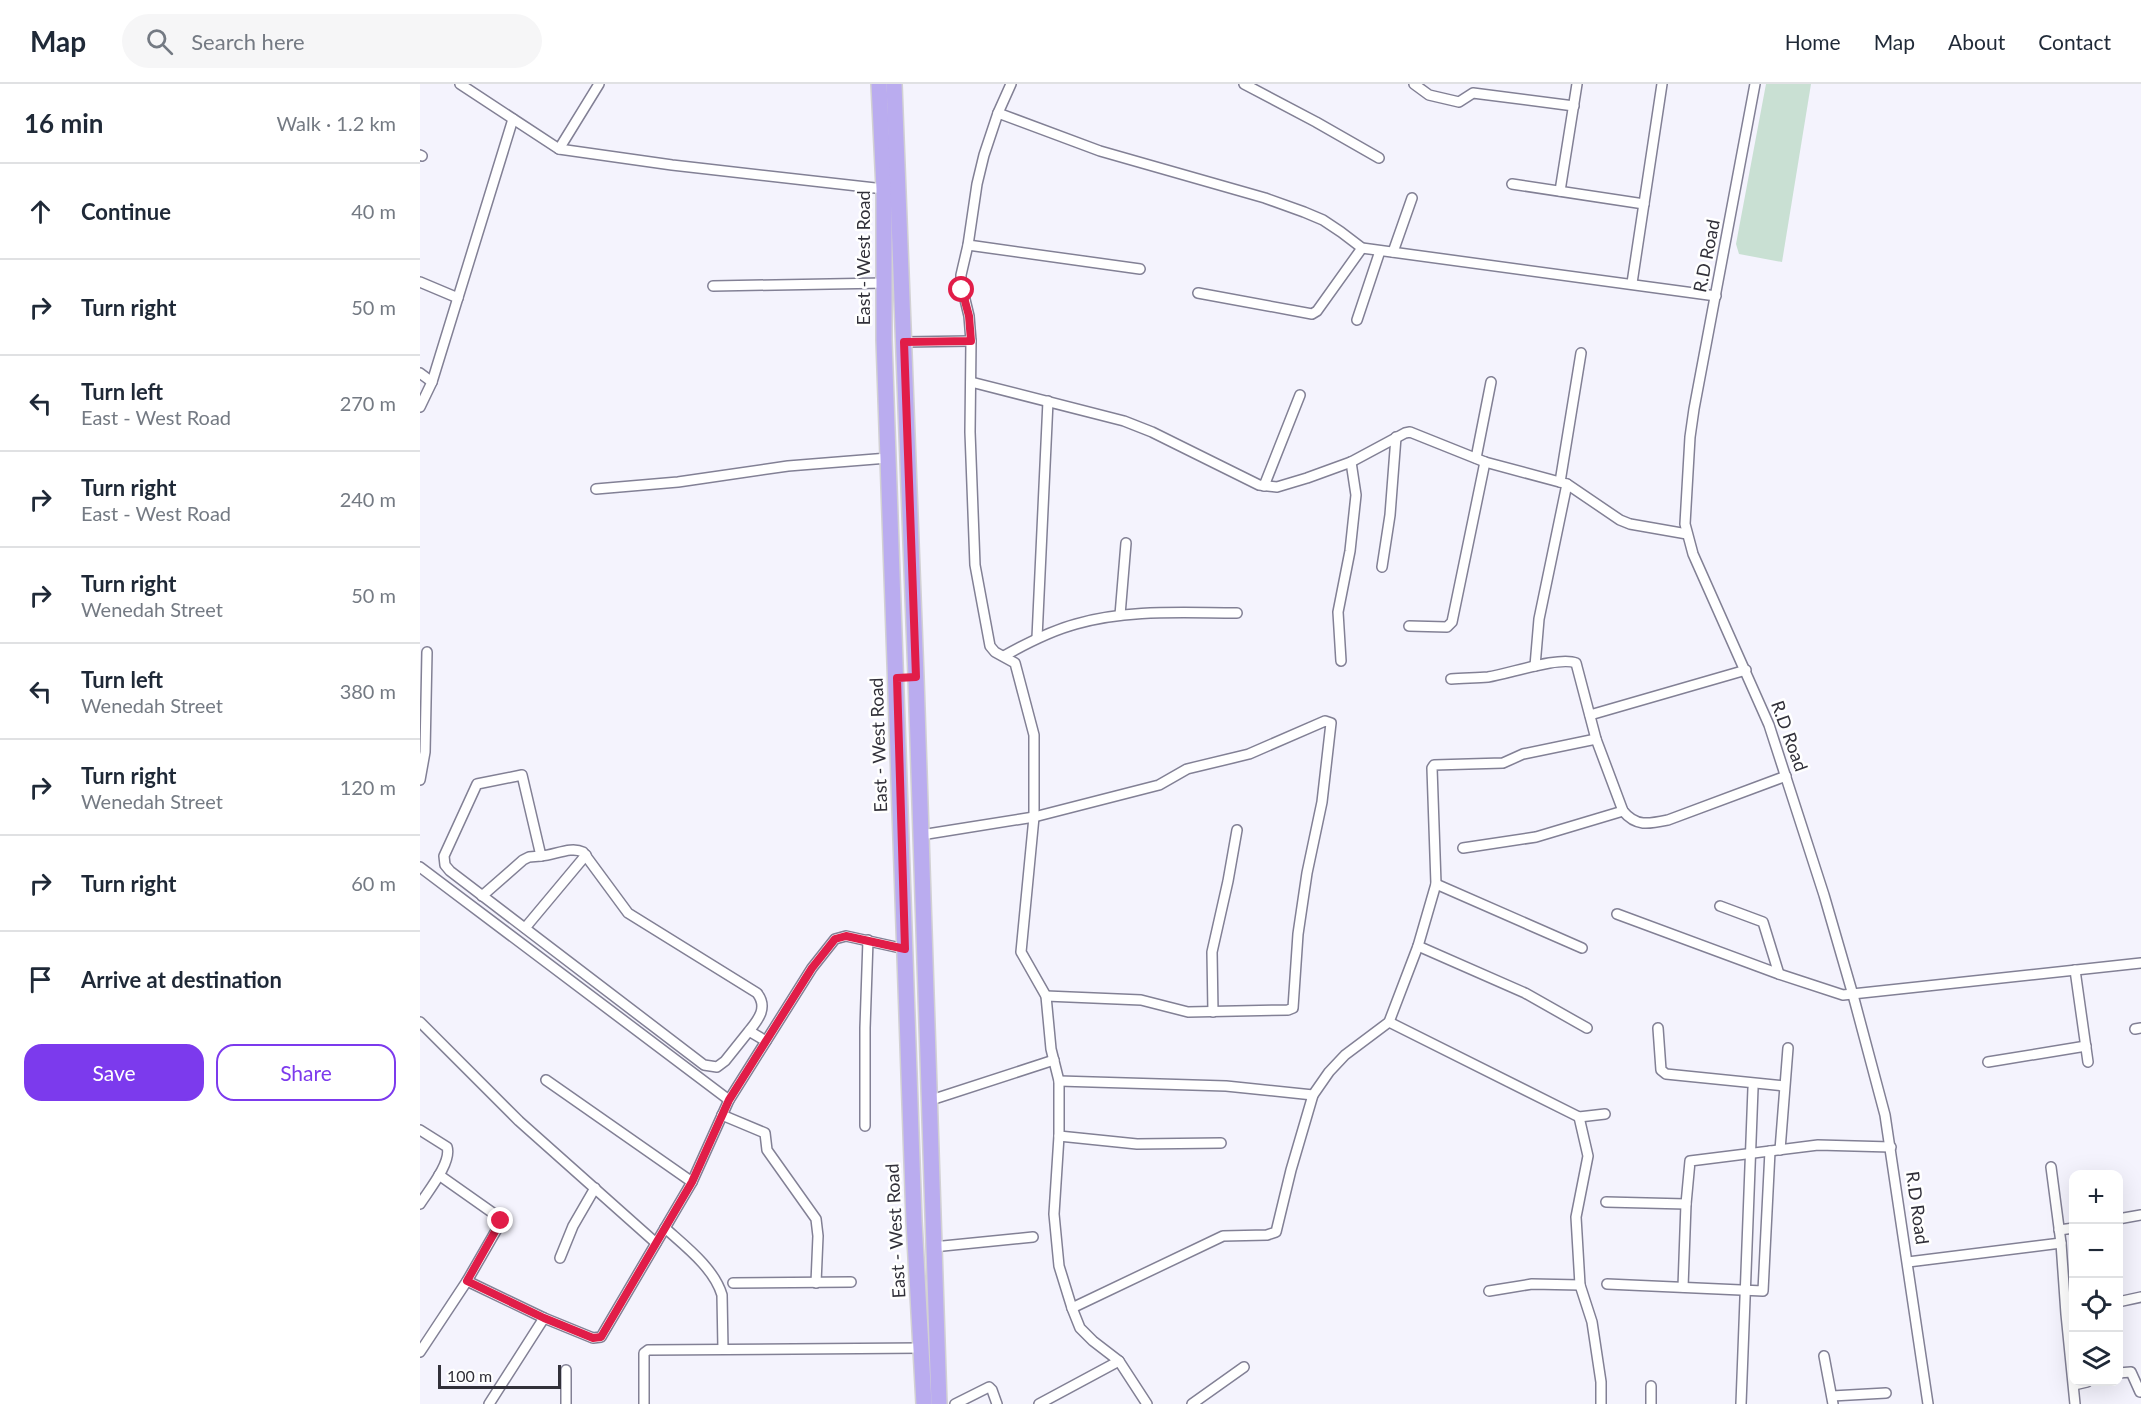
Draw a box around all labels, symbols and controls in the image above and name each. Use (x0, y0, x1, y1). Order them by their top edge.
search box (122, 14, 542, 68)
text: Map (30, 24, 86, 58)
icon: search (143, 25, 176, 58)
text: Search here (191, 28, 305, 55)
text: Home (1785, 29, 1841, 54)
text: Map (1874, 29, 1915, 54)
text: About (1948, 29, 2005, 54)
text: Contact (2038, 29, 2111, 54)
text: 16 min (24, 107, 104, 139)
text: Walk · 1.2 km (277, 111, 396, 135)
street label: East - West Road (852, 190, 874, 326)
icon: ahead (24, 195, 57, 228)
text: Continue (81, 198, 171, 225)
text: 40 m (351, 199, 396, 223)
street label: R.D Road (1688, 218, 1724, 294)
route start (948, 276, 974, 302)
icon: right (24, 291, 57, 324)
text: Turn right (81, 294, 176, 321)
text: 50 m (351, 295, 396, 319)
text: Turn left (81, 378, 163, 405)
icon: left (24, 387, 57, 420)
text: 270 m (340, 391, 396, 415)
text: East - West Road (81, 405, 231, 429)
text: Turn right (81, 474, 176, 501)
icon: right (24, 483, 57, 516)
text: 240 m (340, 487, 396, 511)
text: East - West Road (81, 501, 231, 525)
text: Turn right (81, 570, 176, 597)
icon: right (24, 579, 57, 612)
text: 50 m (351, 583, 396, 607)
text: Wenedah Street (81, 597, 223, 621)
text: Turn left (81, 666, 163, 693)
icon: left (24, 675, 57, 708)
street label: East - West Road (865, 677, 891, 813)
text: 380 m (340, 679, 396, 703)
text: Wenedah Street (81, 693, 223, 717)
street label: R.D Road (1767, 697, 1813, 774)
text: Turn right (81, 762, 176, 789)
icon: right (24, 771, 57, 804)
text: 120 m (340, 775, 396, 799)
text: Wenedah Street (81, 789, 223, 813)
icon: right (24, 867, 57, 900)
text: Turn right (81, 870, 176, 897)
text: 60 m (351, 871, 396, 895)
icon: arrive (24, 963, 57, 996)
text: Arrive at destination (81, 966, 282, 993)
button: Save (24, 1044, 204, 1101)
button: Share (216, 1044, 396, 1101)
street label: East - West Road (880, 1163, 910, 1299)
street label: R.D Road (1902, 1170, 1934, 1246)
map controls (2069, 1170, 2123, 1386)
button: + (2069, 1170, 2123, 1224)
route end (487, 1207, 513, 1233)
button: − (2069, 1224, 2123, 1278)
button: locate (2069, 1278, 2123, 1332)
button: layers (2069, 1332, 2123, 1386)
scale bar (438, 1362, 561, 1390)
text: 100 m (447, 1366, 492, 1385)

